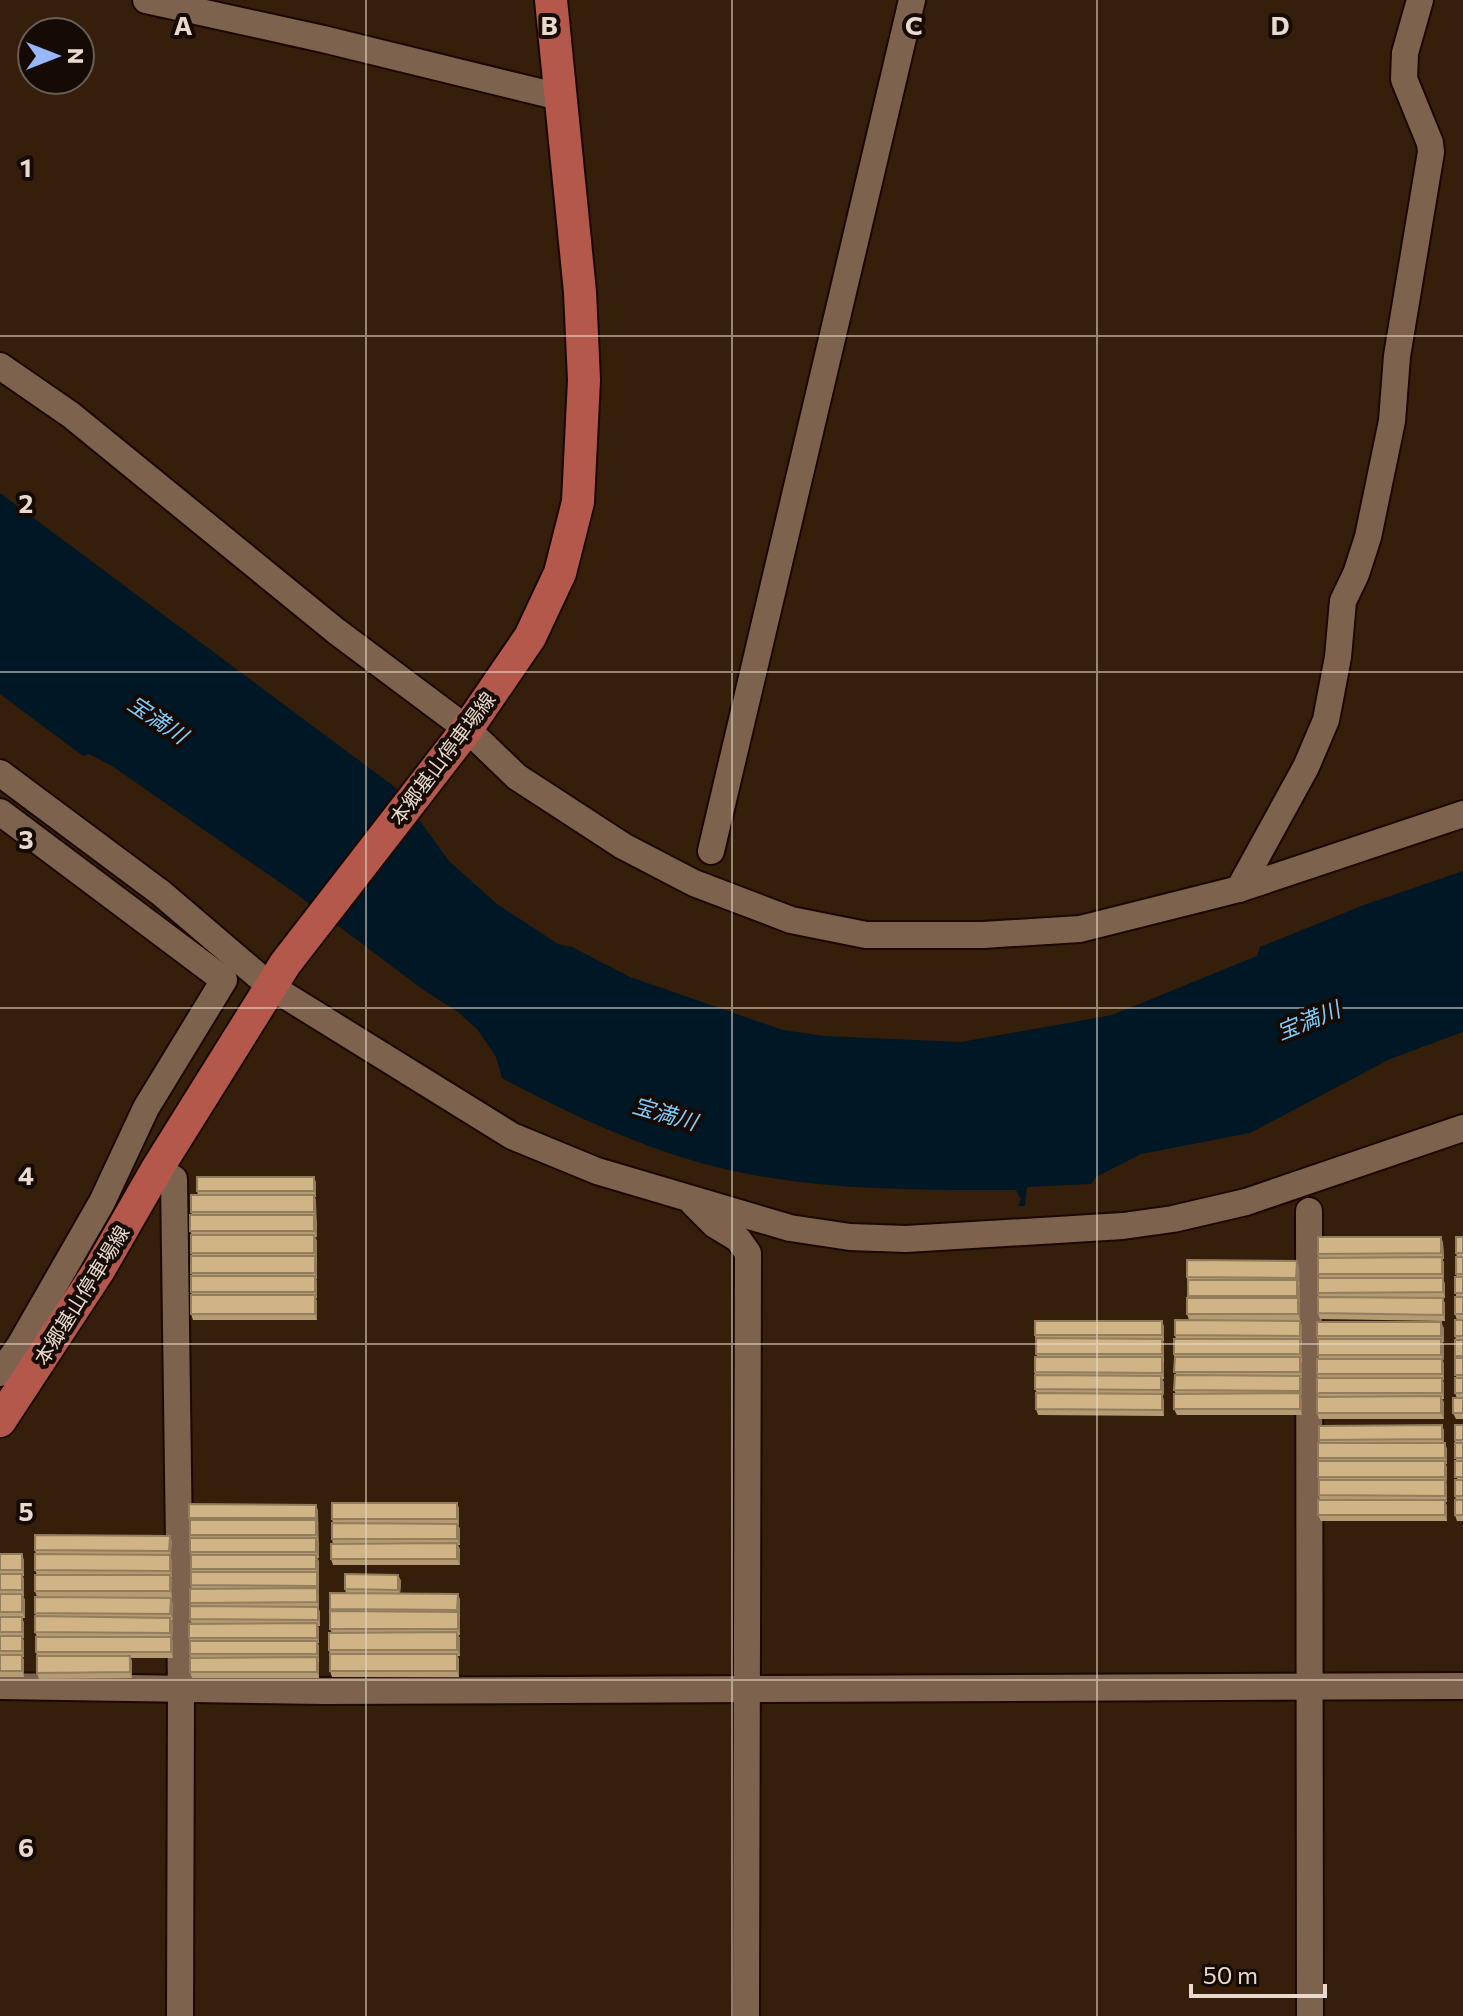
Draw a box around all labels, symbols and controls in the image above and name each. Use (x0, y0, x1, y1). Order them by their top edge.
text: A (174, 9, 193, 40)
text: B (540, 9, 558, 40)
text: C (905, 9, 923, 40)
text: D (1270, 9, 1290, 40)
north arrow (16, 16, 96, 96)
text: N (63, 48, 90, 64)
text: 1 (20, 151, 32, 182)
text: 2 (19, 487, 33, 518)
street label: 本郷基山停車場線 (384, 687, 500, 829)
water label: 宝満川 (123, 689, 195, 750)
text: 3 (18, 823, 34, 854)
water label: 宝満川 (1272, 994, 1346, 1045)
water label: 宝満川 (630, 1091, 702, 1136)
text: 4 (18, 1159, 34, 1190)
street label: 本郷基山停車場線 (28, 1221, 134, 1369)
text: 5 (18, 1495, 34, 1526)
text: 6 (18, 1831, 34, 1862)
scale bar (1191, 1948, 1325, 1998)
text: 50 m (1203, 1960, 1258, 1989)

